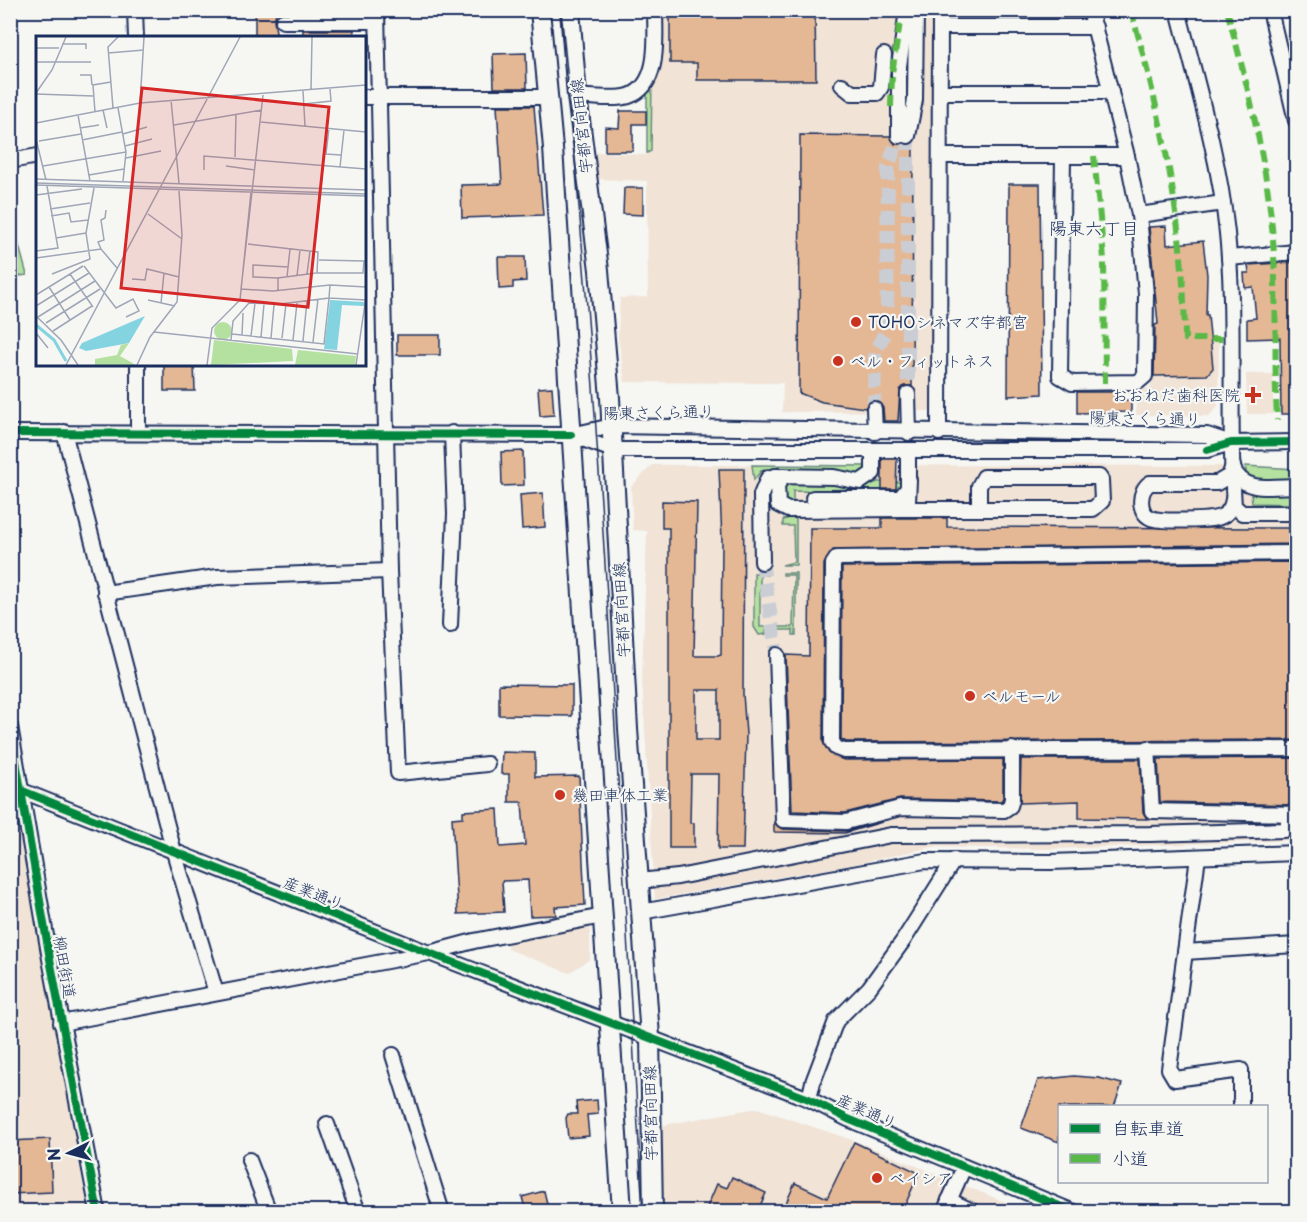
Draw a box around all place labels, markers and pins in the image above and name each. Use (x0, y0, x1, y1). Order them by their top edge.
place label: TOHOシネマズ宇都宮 (868, 309, 1028, 333)
marker: TOHOシネマズ宇都宮 (849, 315, 863, 329)
place label: ベル・フィットネス (850, 348, 994, 372)
marker: ベル・フィットネス (831, 354, 845, 368)
place label: おおねだ歯科医院 (1112, 382, 1240, 406)
marker: おおねだ歯科医院 (1244, 386, 1262, 404)
place label: ベルモール (982, 683, 1061, 707)
marker: ベルモール (963, 689, 977, 703)
place label: 幾田車体工業 (572, 782, 668, 806)
marker: 幾田車体工業 (553, 788, 567, 802)
place label: ベイシア (889, 1165, 953, 1189)
marker: ベイシア (870, 1171, 884, 1185)

